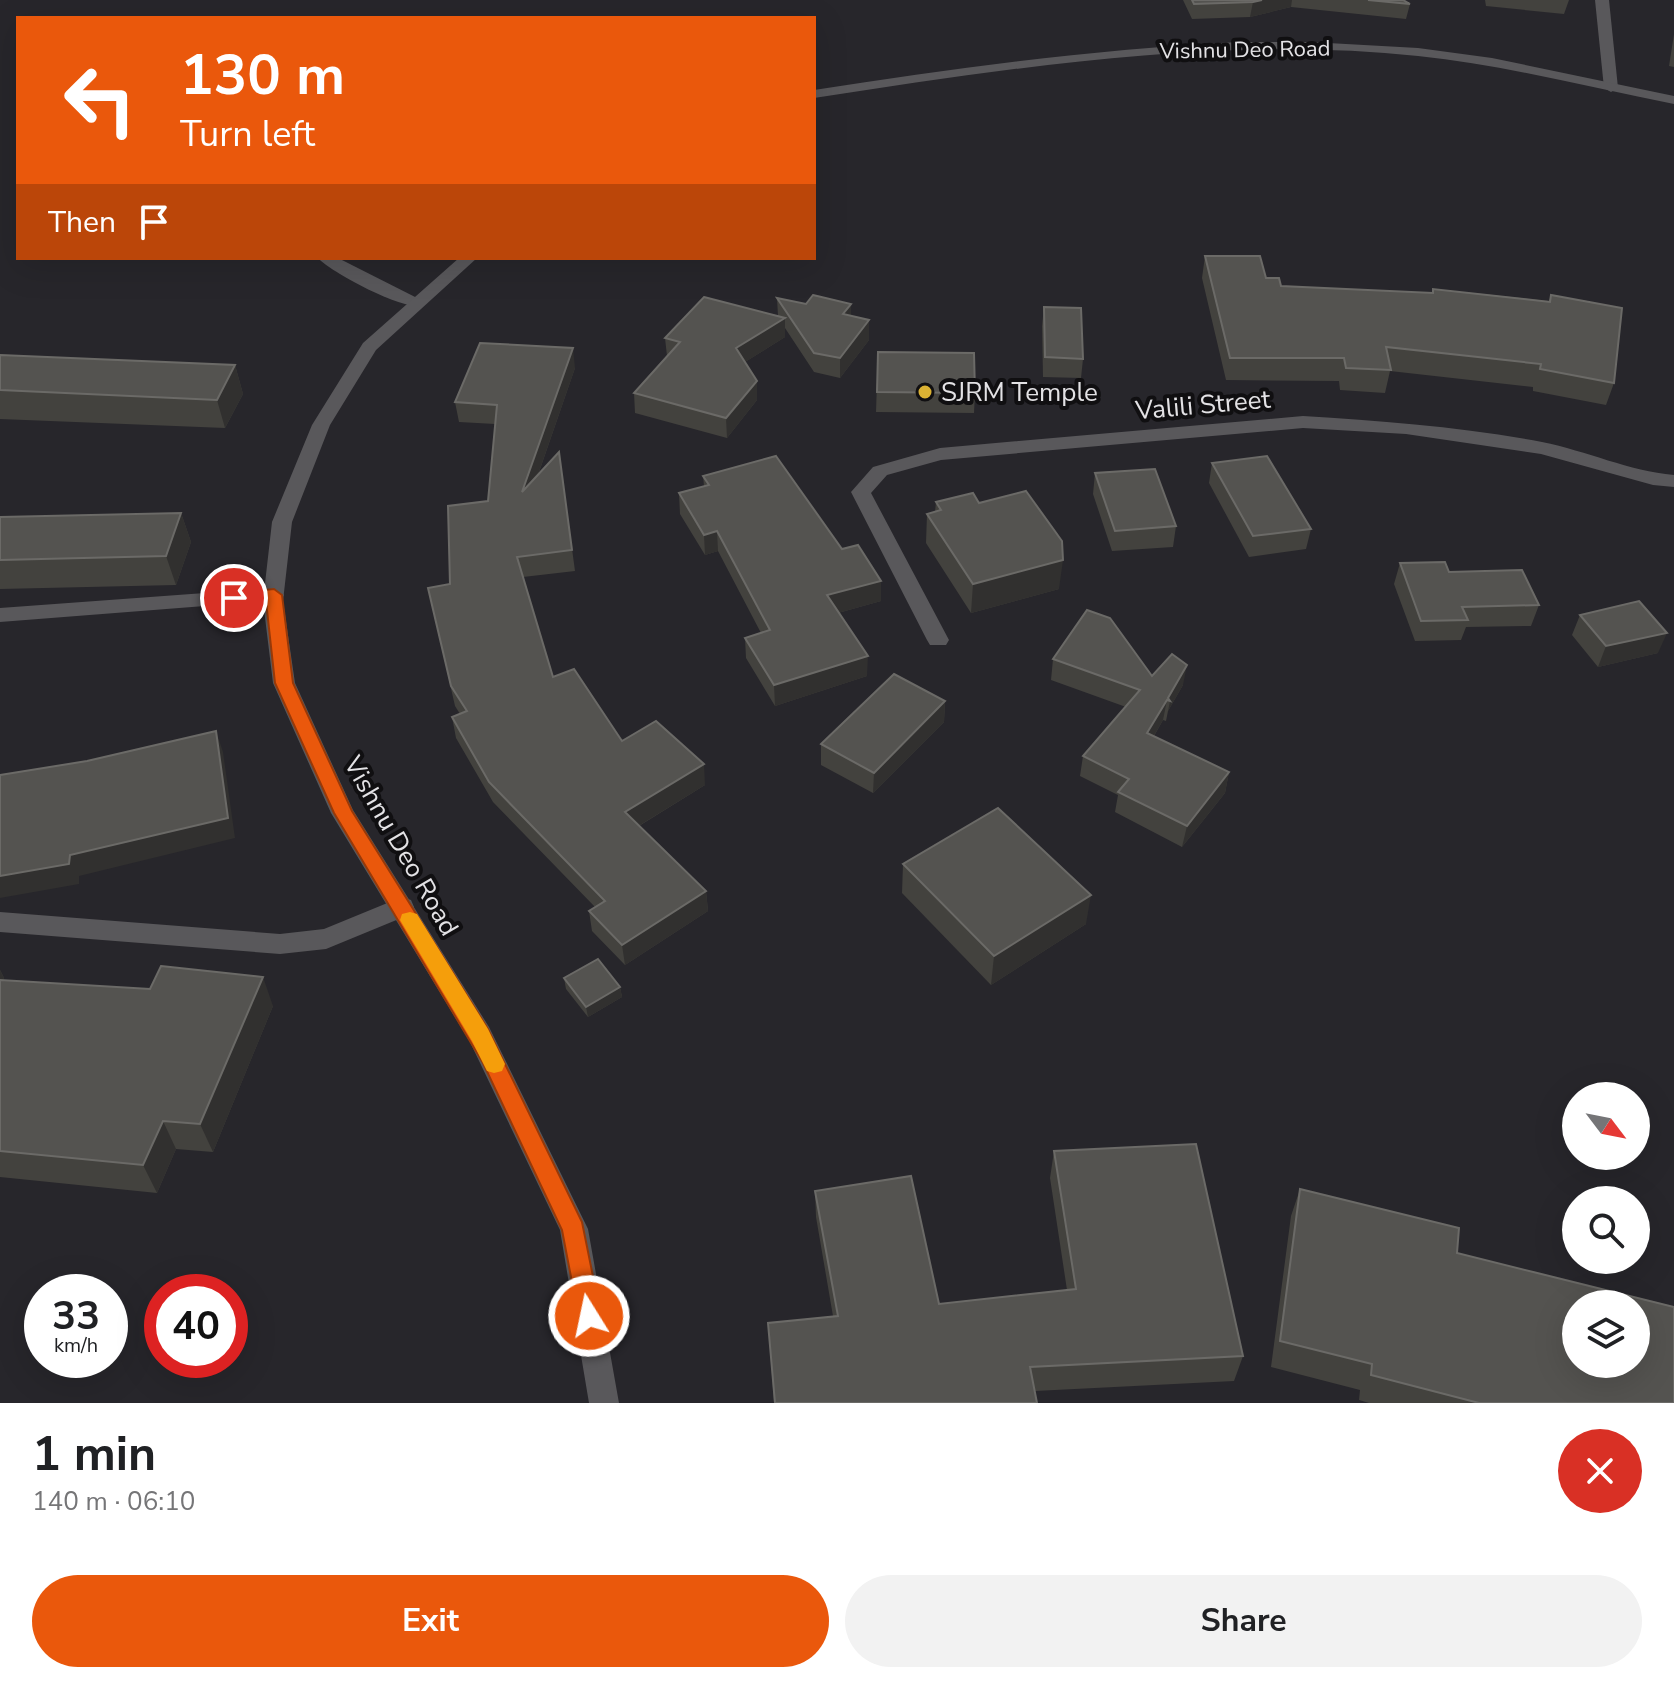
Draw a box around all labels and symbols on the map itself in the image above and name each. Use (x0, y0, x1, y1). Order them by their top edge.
street label: Vishnu Deo Road (1158, 34, 1331, 67)
place label: SJRM Temple (941, 375, 1098, 410)
street label: Valili Street (1133, 382, 1273, 428)
marker: SJRM Temple (916, 383, 934, 401)
pin (200, 564, 268, 632)
street label: Vishnu Deo Road (335, 749, 467, 942)
north arrow (1562, 1082, 1650, 1170)
speed limit sign: 40 (144, 1274, 248, 1378)
position arrow (547, 1274, 631, 1358)

